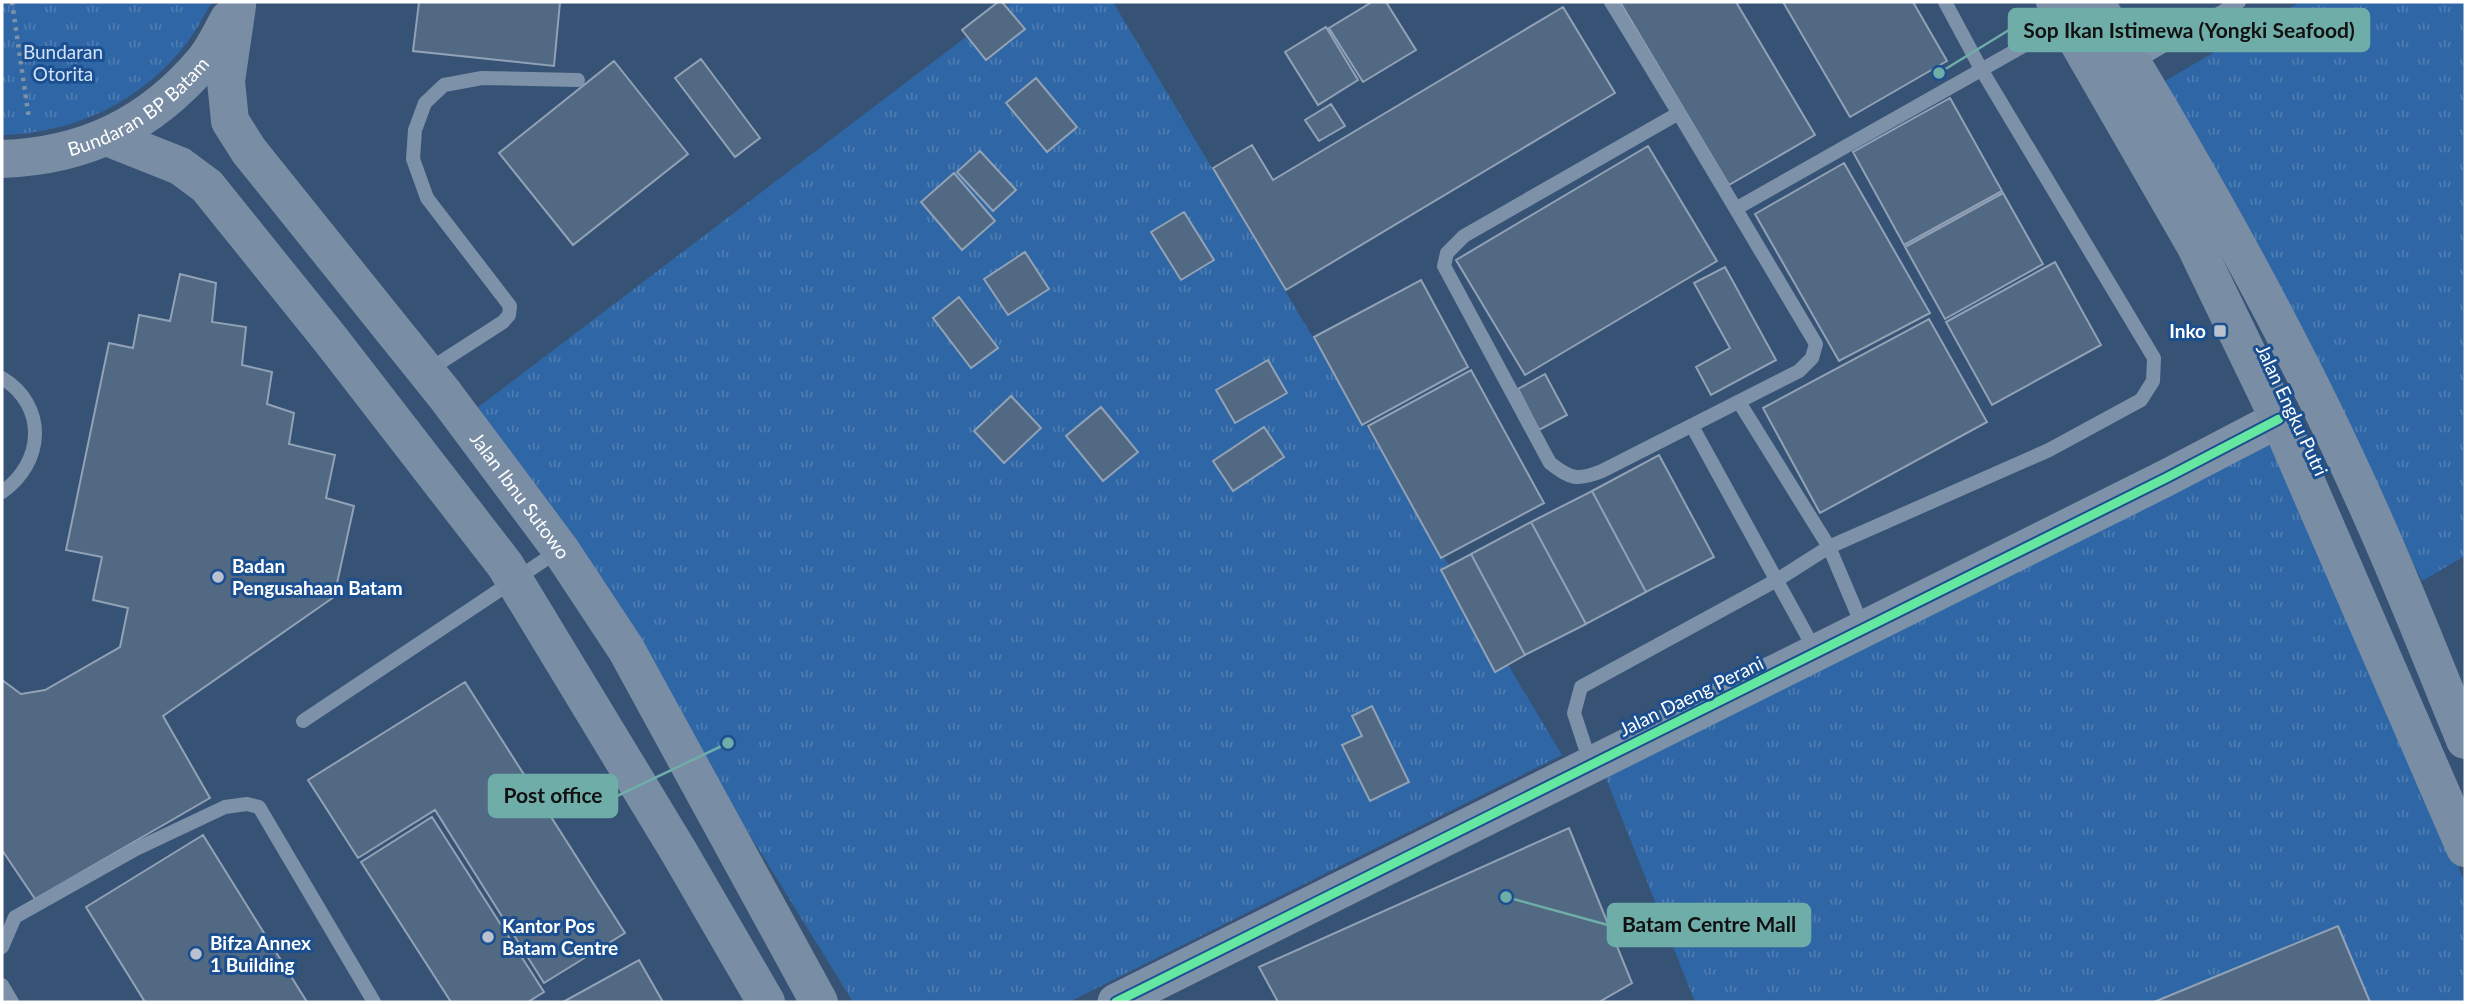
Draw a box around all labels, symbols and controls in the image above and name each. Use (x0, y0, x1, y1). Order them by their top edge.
callout: Sop Ikan Istimewa (Yongki Seafood) (2009, 9, 2369, 51)
text: Sop Ikan Istimewa (Yongki Seafood) (2023, 17, 2355, 42)
park label: Bundaran Otorita (23, 40, 103, 85)
street label: Bundaran BP Batam (65, 52, 213, 160)
place label: Inko (2169, 319, 2206, 342)
marker: Inko (2212, 323, 2228, 339)
street label: Jalan Engku Putri (2252, 340, 2333, 479)
street label: Jalan Ibnu Sutowo (466, 427, 575, 563)
place label: Badan Pengusahaan Batam (232, 554, 403, 599)
marker: Badan Pengusahaan Batam (210, 569, 226, 585)
street label: Jalan Daeng Perani (1615, 651, 1767, 740)
callout: Post office (489, 775, 617, 817)
text: Post office (503, 782, 603, 807)
callout: Batam Centre Mall (1608, 904, 1810, 946)
text: Batam Centre Mall (1622, 911, 1796, 936)
place label: Kantor Pos Batam Centre (502, 914, 618, 959)
marker: Kantor Pos Batam Centre (480, 929, 496, 945)
place label: Bifza Annex 1 Building (210, 931, 311, 976)
marker: Bifza Annex 1 Building (188, 946, 204, 962)

